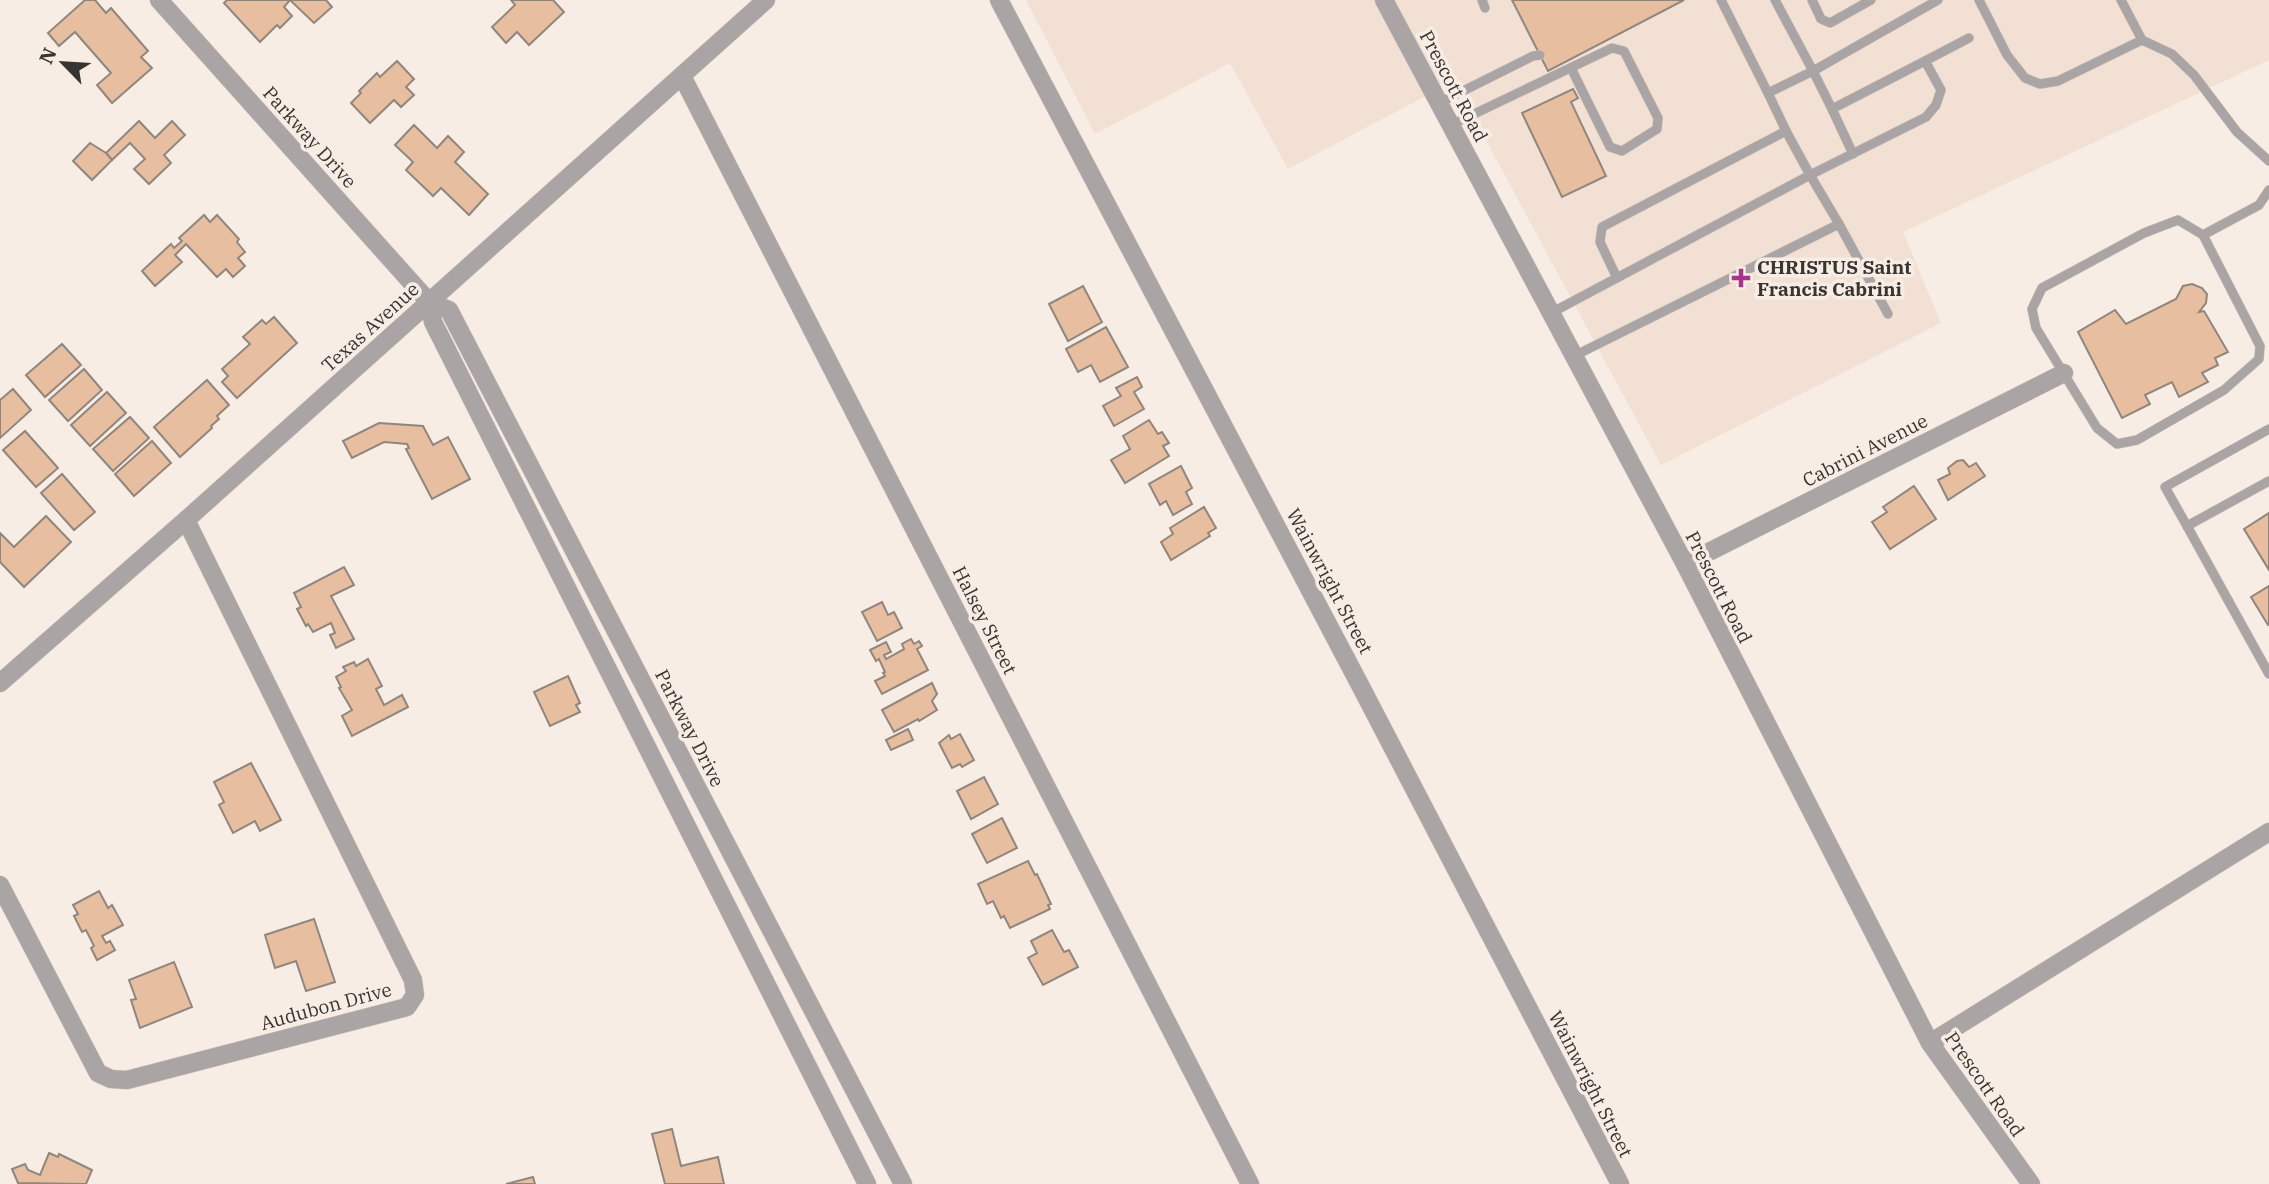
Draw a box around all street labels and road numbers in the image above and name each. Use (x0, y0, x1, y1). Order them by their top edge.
street label: Prescott Road (1415, 26, 1493, 146)
street label: Parkway Drive (258, 81, 362, 193)
street label: Texas Avenue (316, 277, 424, 377)
street label: Cabrini Avenue (1798, 408, 1932, 492)
street label: Wainwright Street (1282, 504, 1379, 658)
street label: Prescott Road (1680, 527, 1758, 647)
street label: Halsey Street (947, 562, 1023, 678)
street label: Parkway Drive (650, 665, 730, 791)
street label: Audubon Drive (258, 977, 394, 1035)
street label: Wainwright Street (1544, 1007, 1638, 1162)
street label: Prescott Road (1940, 1027, 2030, 1141)

